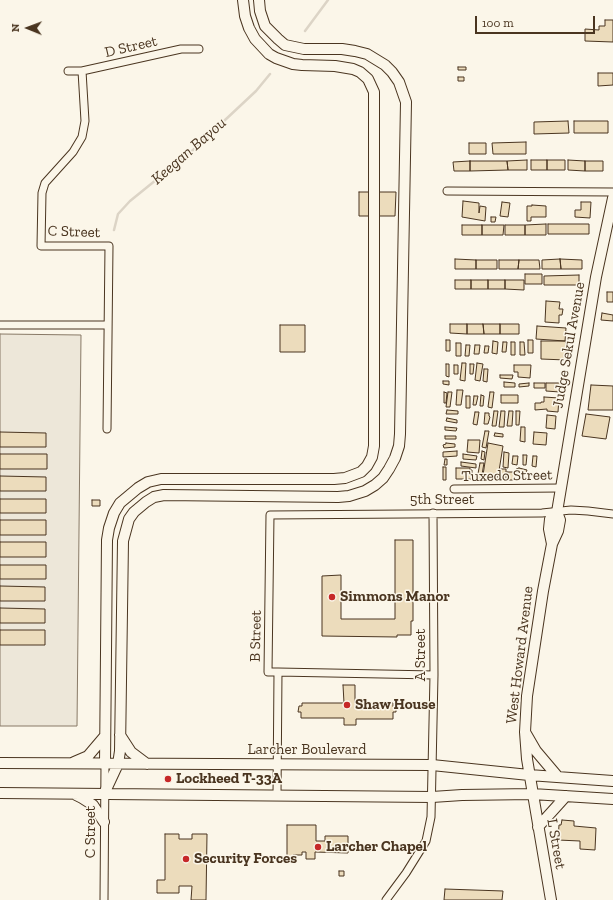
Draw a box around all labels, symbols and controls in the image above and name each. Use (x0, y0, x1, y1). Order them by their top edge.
north arrow (8, 8, 48, 48)
scale bar (477, 8, 597, 34)
text: 100 m (482, 16, 514, 30)
text: N (9, 23, 22, 32)
street label: D Street (103, 32, 159, 62)
water label: Keegan Bayou (148, 113, 230, 189)
street label: C Street (47, 222, 101, 242)
street label: Judge Sekul Avenue (549, 280, 589, 410)
street label: Tuxedo Street (461, 466, 553, 486)
street label: 5th Street (410, 491, 474, 509)
street label: West Howard Avenue (503, 585, 537, 725)
place label: Simmons Manor (340, 588, 450, 606)
marker: Simmons Manor (327, 592, 337, 602)
street label: B Street (247, 610, 265, 662)
street label: A Street (412, 629, 430, 681)
place label: Shaw House (355, 696, 435, 714)
marker: Shaw House (342, 700, 352, 710)
street label: Larcher Boulevard (247, 741, 367, 759)
place label: Lockheed T-33A (176, 770, 282, 788)
marker: Lockheed T-33A (163, 774, 173, 784)
street label: C Street (82, 806, 100, 858)
street label: L Street (543, 817, 569, 871)
place label: Larcher Chapel (326, 838, 427, 856)
marker: Larcher Chapel (313, 842, 323, 852)
place label: Security Forces (194, 850, 297, 868)
marker: Security Forces (181, 854, 191, 864)

